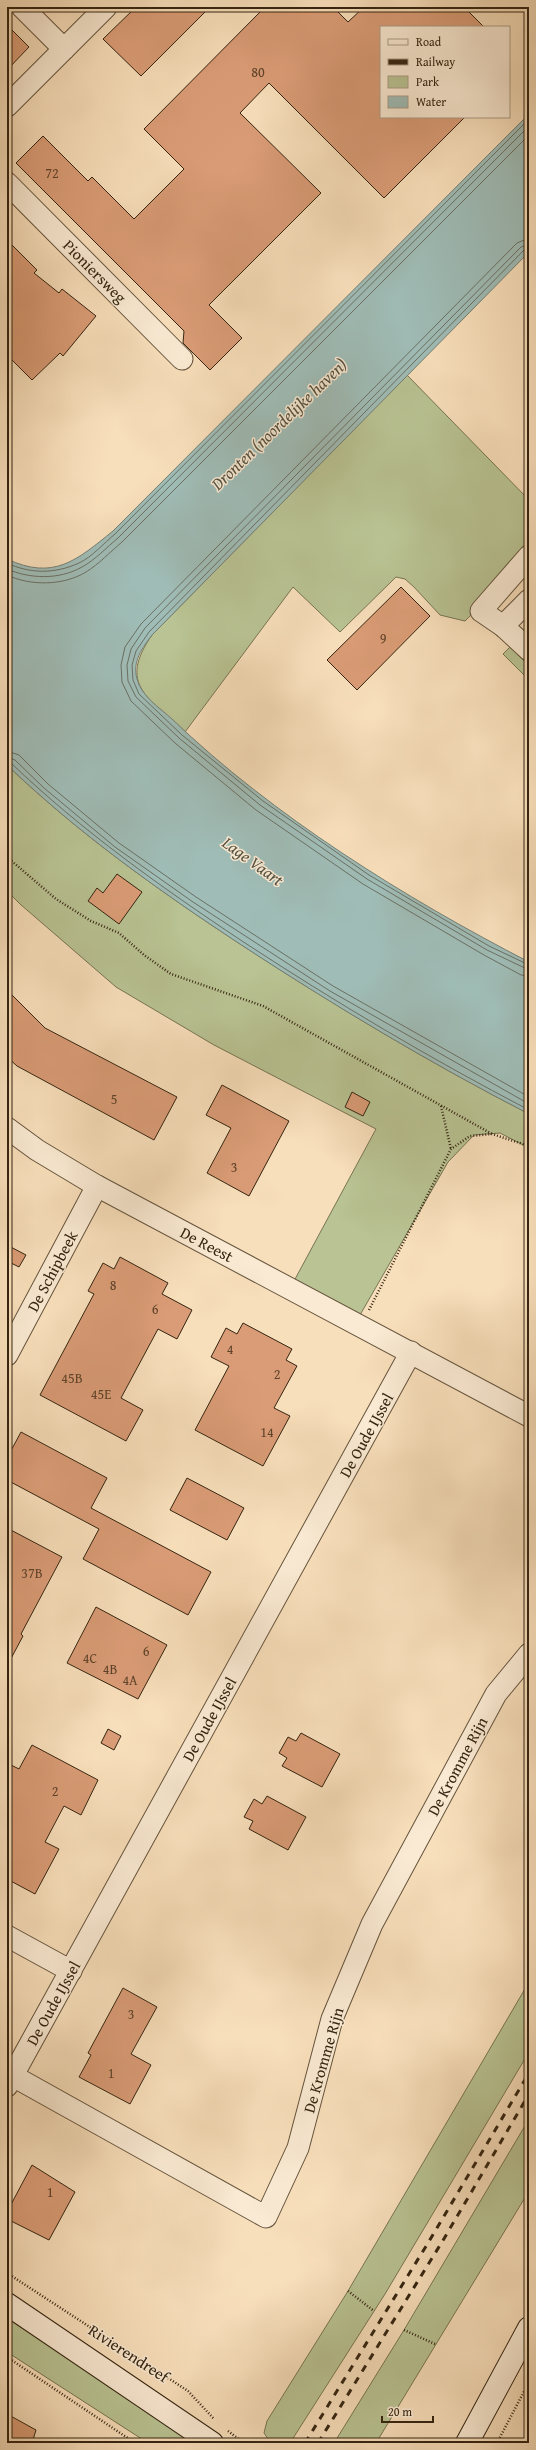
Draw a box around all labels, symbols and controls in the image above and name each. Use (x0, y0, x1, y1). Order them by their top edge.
legend (380, 26, 510, 118)
text: Road (416, 33, 442, 50)
text: Railway (416, 53, 455, 70)
house number: 80 (251, 62, 265, 82)
text: Park (416, 73, 440, 90)
text: Water (416, 93, 446, 110)
house number: 72 (45, 163, 59, 183)
street label: Pioniersweg (58, 234, 132, 308)
water label: Dronten (noordelijke haven) (204, 352, 352, 496)
house number: 9 (380, 628, 387, 648)
water label: Lage Vaart (217, 829, 290, 892)
house number: 5 (111, 1089, 117, 1109)
house number: 3 (231, 1157, 237, 1177)
street label: De Reest (176, 1220, 238, 1268)
street label: De Schipbeek (21, 1225, 84, 1316)
house number: 8 (110, 1275, 117, 1295)
house number: 6 (152, 1299, 159, 1319)
house number: 4 (227, 1339, 234, 1359)
house number: 2 (274, 1364, 280, 1384)
house number: 45B (61, 1368, 83, 1388)
house number: 45E (91, 1384, 111, 1404)
street label: De Oude IJssel (333, 1388, 399, 1482)
house number: 14 (260, 1422, 274, 1442)
house number: 37B (21, 1563, 43, 1583)
house number: 6 (143, 1641, 150, 1661)
house number: 4C (83, 1648, 98, 1668)
house number: 4B (103, 1659, 117, 1679)
house number: 4A (122, 1670, 138, 1690)
street label: De Oude IJssel (176, 1672, 242, 1766)
street label: De Kromme Rijn (421, 1712, 493, 1820)
house number: 2 (52, 1781, 58, 1801)
street label: De Oude IJssel (20, 1956, 86, 2050)
house number: 3 (128, 2004, 134, 2024)
street label: De Kromme Rijn (296, 2004, 350, 2116)
house number: 1 (108, 2063, 114, 2083)
house number: 1 (47, 2182, 53, 2202)
street label: Rivierendreef (84, 2318, 175, 2389)
scale bar (382, 2398, 433, 2424)
text: 20 m (388, 2403, 412, 2420)

